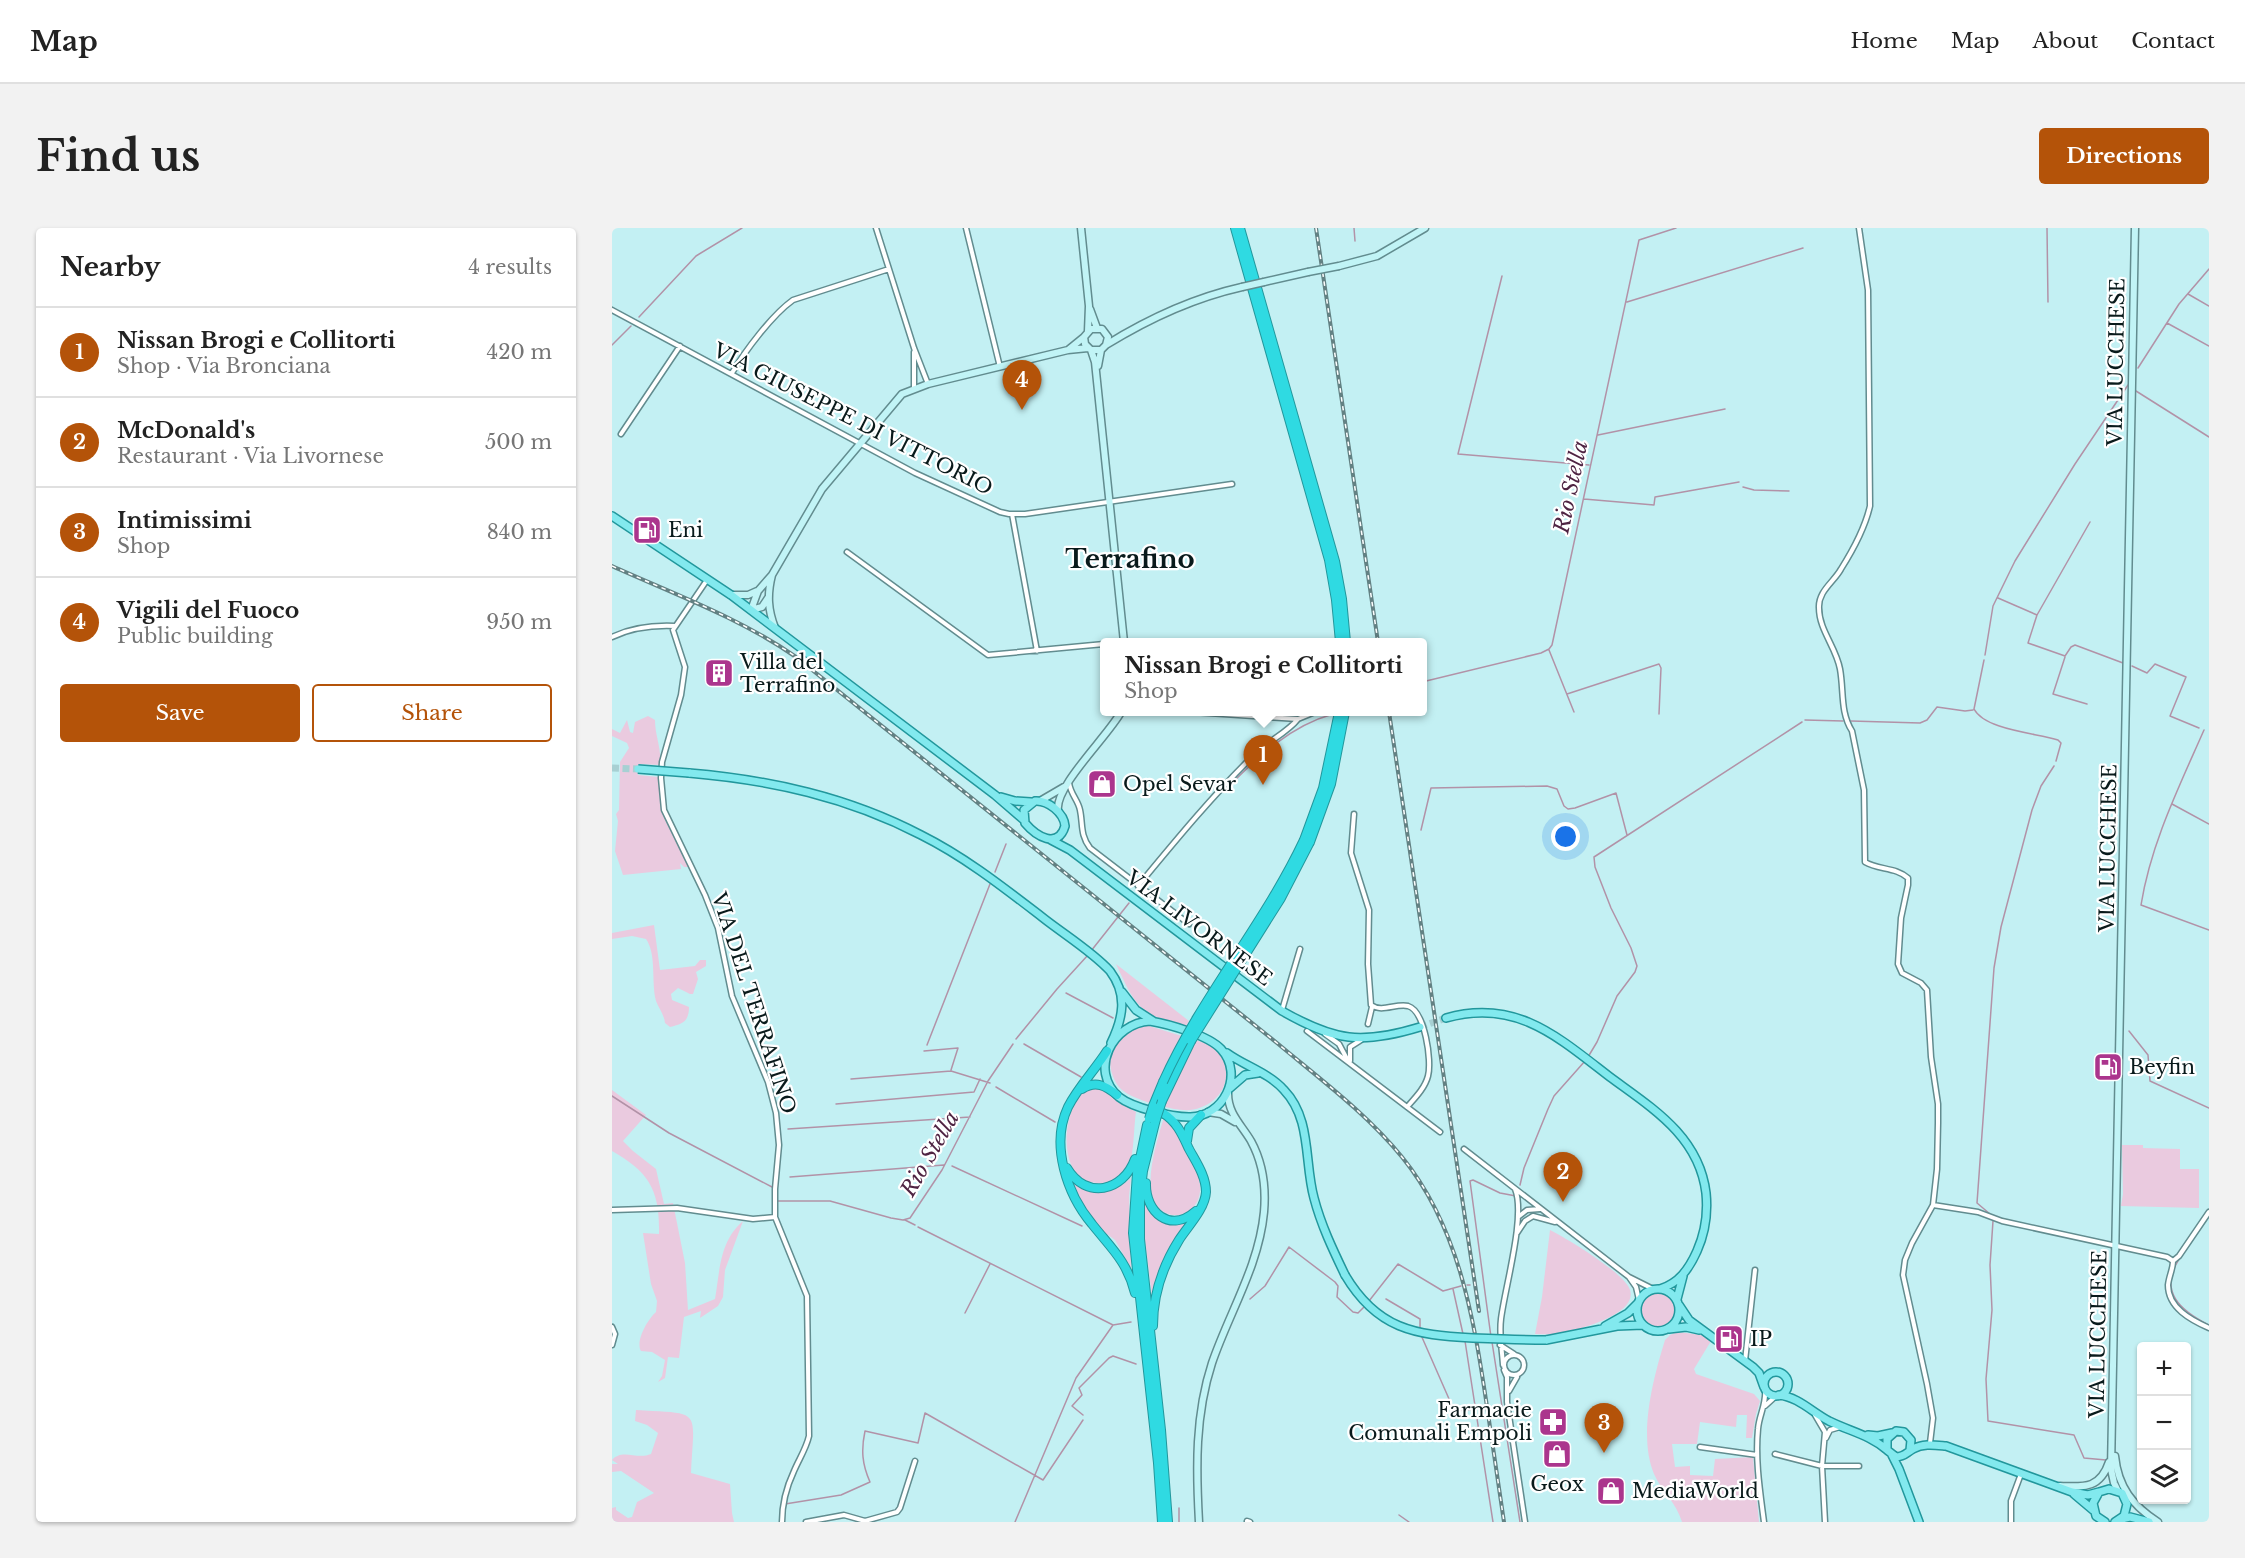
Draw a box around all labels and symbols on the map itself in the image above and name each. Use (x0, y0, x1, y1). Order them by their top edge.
street label: VIA LUCCHESE (2103, 278, 2129, 447)
street label: VIA GIUSEPPE DI VITTORIO (708, 337, 997, 500)
pin: 4 (1002, 360, 1042, 410)
water label: Rio Stella (1548, 438, 1594, 537)
fuel station icon: Eni (631, 514, 663, 546)
place label: Eni (668, 518, 703, 542)
district label: Terrafino (1065, 543, 1195, 575)
place label: Villa del Terrafino (739, 650, 835, 697)
building icon: Villa del Terrafino (703, 657, 735, 689)
pin: 1 (1244, 736, 1282, 785)
street label: VIA LUCCHESE (2095, 764, 2121, 933)
shop icon: Opel Sevar (1086, 768, 1118, 800)
place label: Opel Sevar (1123, 772, 1236, 796)
your location (1551, 822, 1580, 851)
street label: VIA LIVORNESE (1120, 865, 1277, 991)
street label: VIA DEL TERRAFINO (707, 888, 801, 1117)
fuel station icon: Beyfin (2092, 1051, 2124, 1083)
place label: Beyfin (2129, 1055, 2195, 1079)
water label: Rio Stella (895, 1107, 965, 1202)
pin: 2 (1544, 1152, 1582, 1202)
street label: VIA LUCCHESE (2085, 1250, 2111, 1419)
fuel station icon: IP (1713, 1323, 1745, 1355)
place label: IP (1750, 1327, 1772, 1351)
place label: Farmacie Comunali Empoli (1348, 1398, 1532, 1445)
pin: 3 (1584, 1404, 1624, 1453)
pharmacy icon: Farmacie Comunali Empoli (1537, 1406, 1569, 1438)
shop icon: Geox (1541, 1438, 1573, 1470)
place label: Geox (1530, 1472, 1584, 1496)
shop icon: MediaWorld (1595, 1475, 1627, 1507)
place label: MediaWorld (1632, 1479, 1759, 1503)

